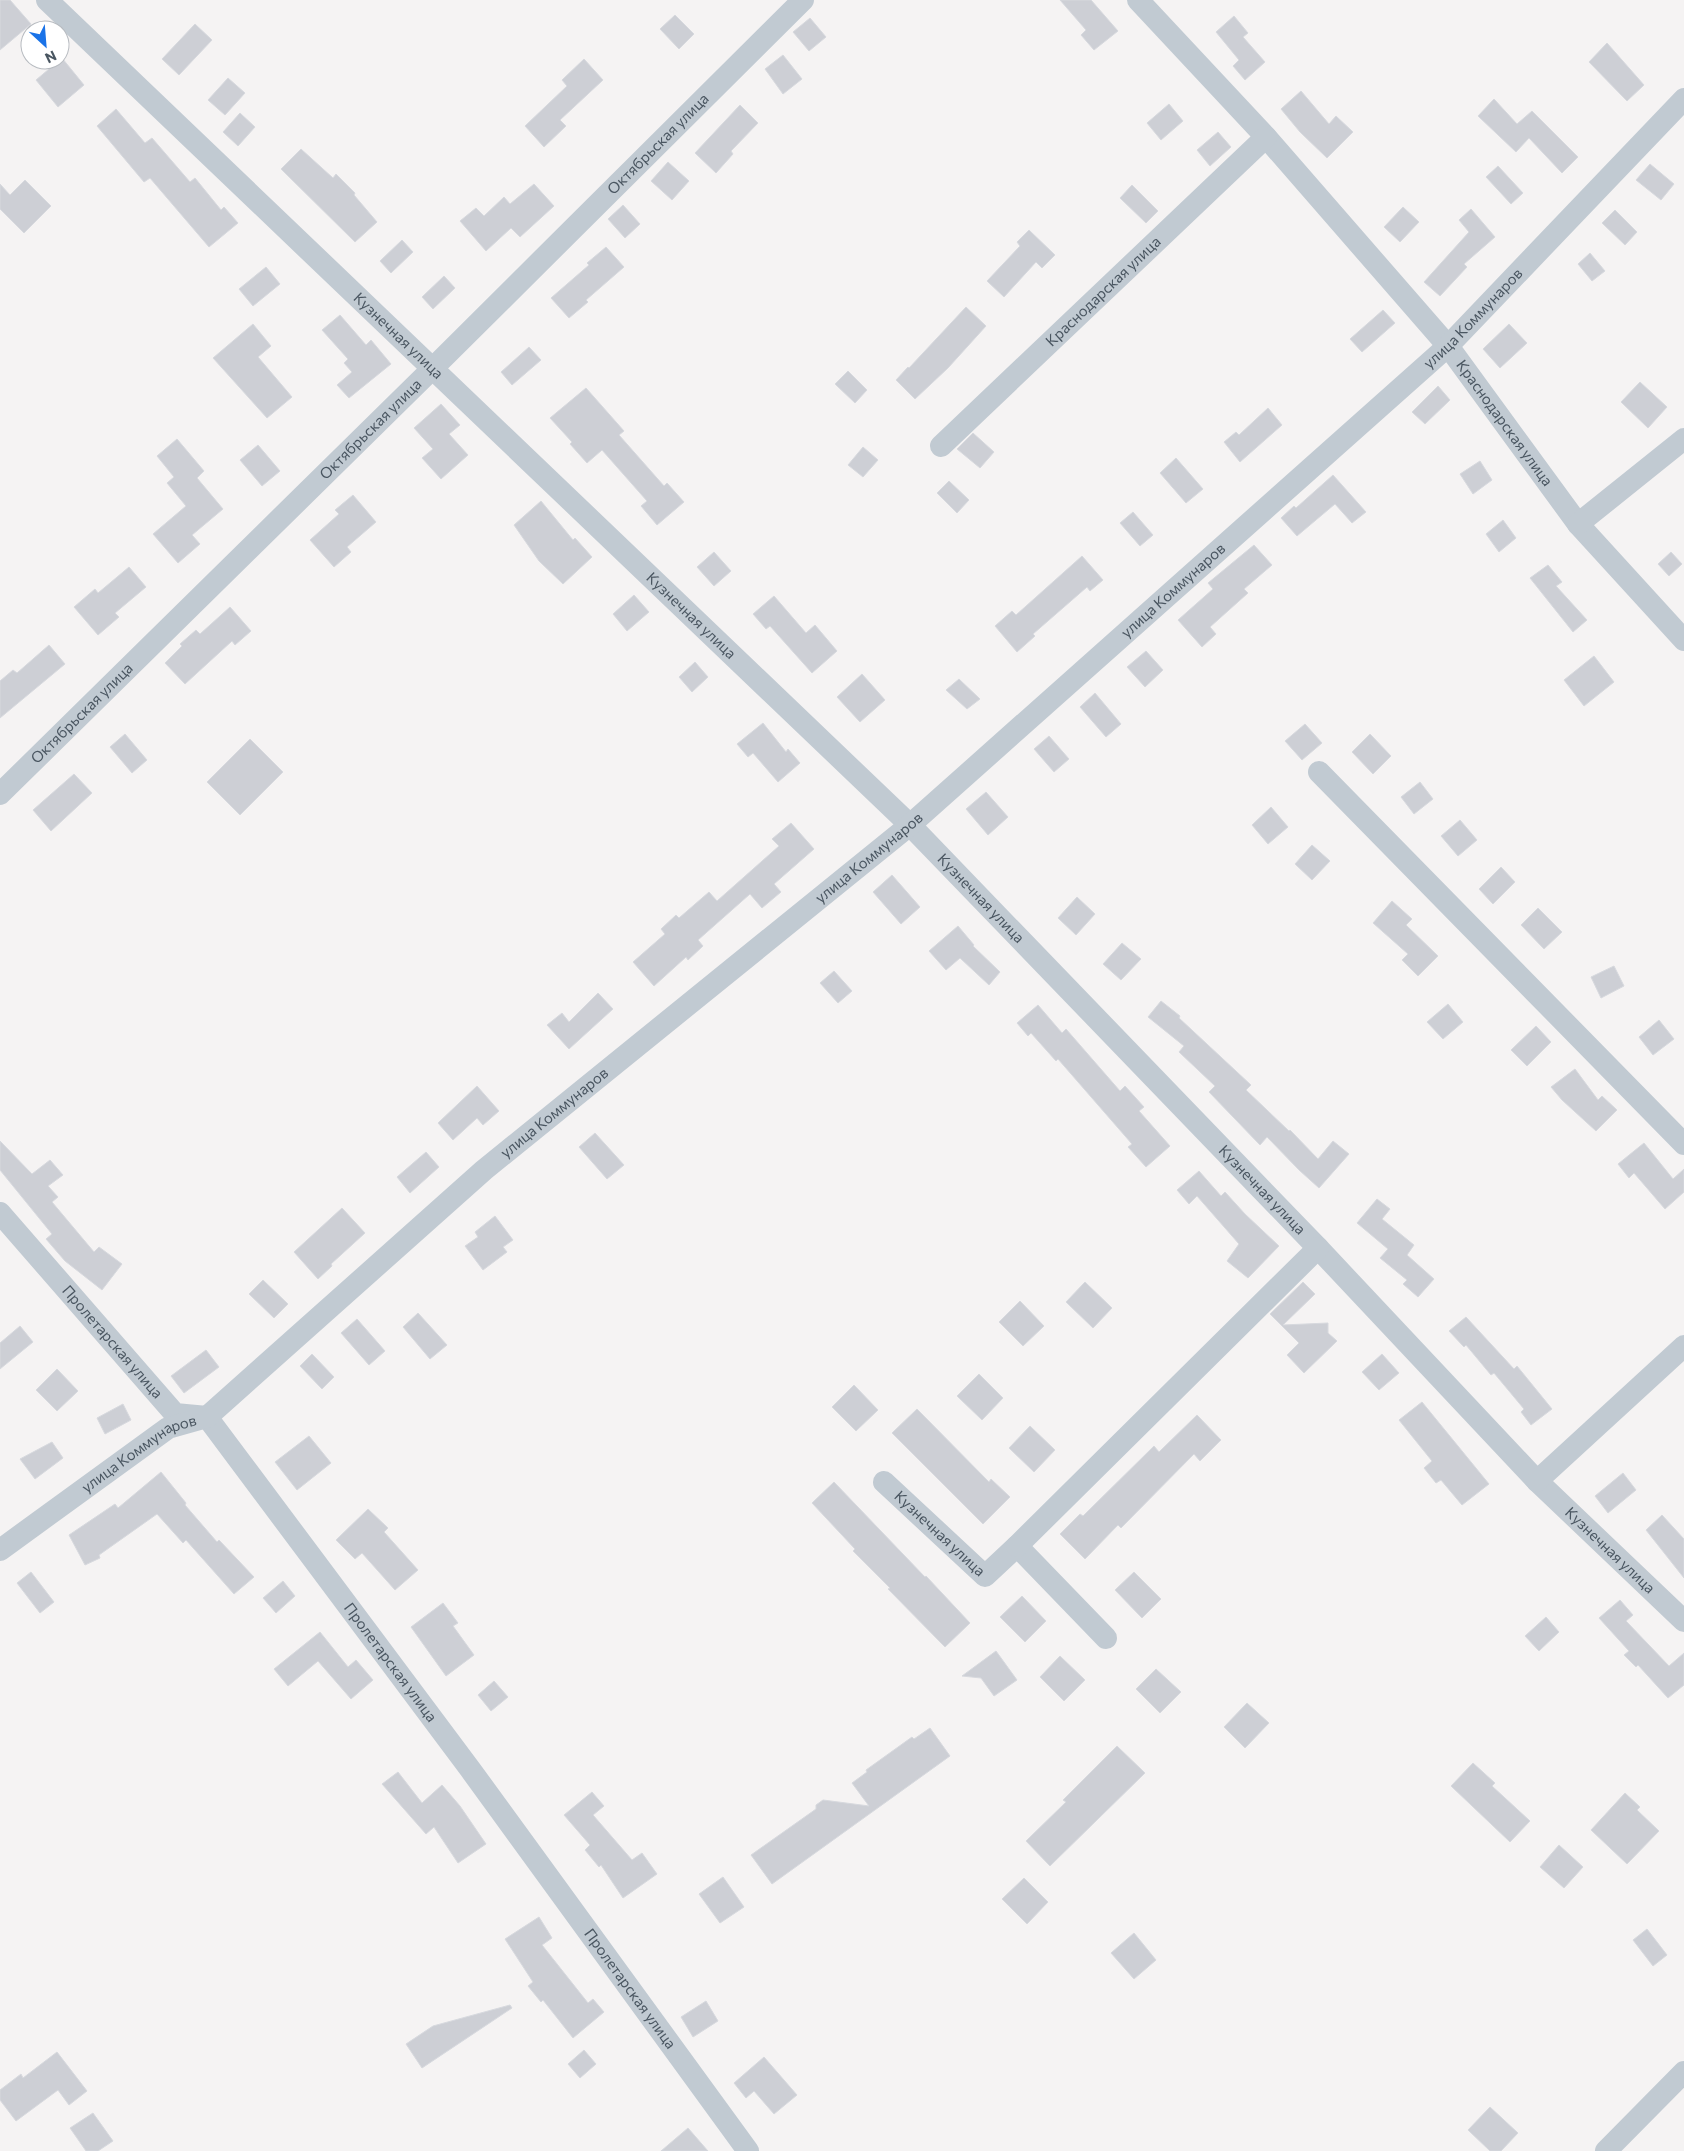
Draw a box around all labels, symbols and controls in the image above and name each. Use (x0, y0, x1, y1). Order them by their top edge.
north arrow (20, 20, 70, 70)
text: N (42, 47, 59, 67)
street label: Октябрьская улица (603, 89, 712, 198)
street label: Краснодарская улица (1041, 232, 1164, 350)
street label: улица Коммунаров (1419, 264, 1526, 372)
street label: Кузнечная улица (350, 288, 448, 382)
street label: Краснодарская улица (1453, 356, 1557, 489)
street label: Октябрьская улица (315, 375, 425, 483)
street label: улица Коммунаров (1117, 539, 1229, 641)
street label: Кузнечная улица (643, 568, 740, 662)
street label: Октябрьская улица (27, 659, 136, 767)
street label: улица Коммунаров (811, 808, 926, 906)
street label: Кузнечная улица (934, 849, 1029, 946)
street label: улица Коммунаров (496, 1063, 611, 1161)
street label: Кузнечная улица (1216, 1141, 1310, 1238)
street label: Пролетарская улица (59, 1281, 167, 1402)
street label: улица Коммунаров (78, 1410, 198, 1496)
street label: Кузнечная улица (891, 1487, 989, 1580)
street label: Кузнечная улица (1562, 1503, 1659, 1597)
street label: Пролетарская улица (341, 1599, 442, 1725)
street label: Пролетарская улица (581, 1925, 681, 2052)

